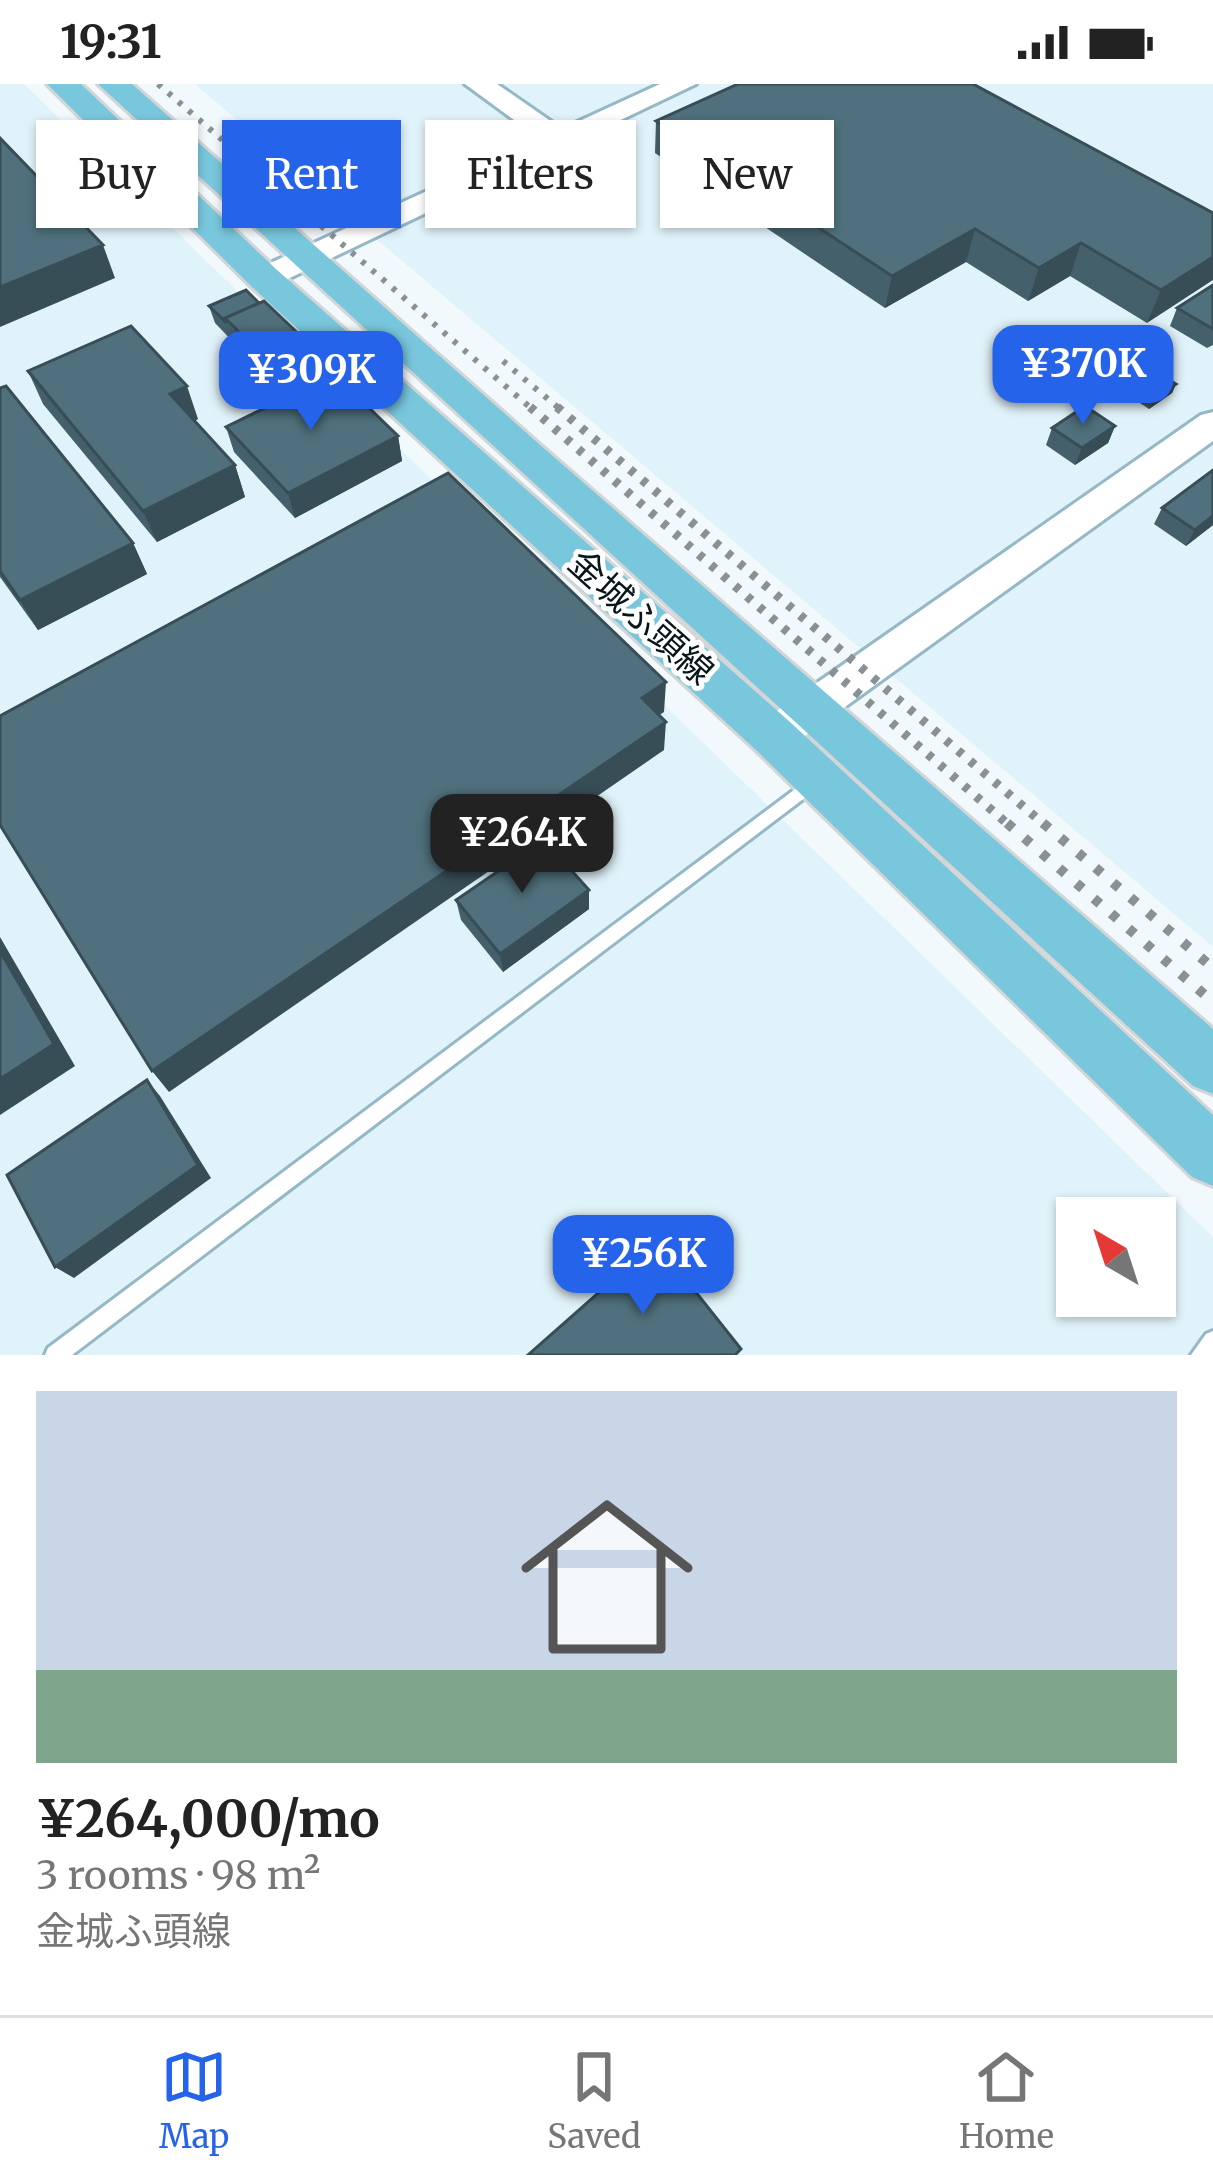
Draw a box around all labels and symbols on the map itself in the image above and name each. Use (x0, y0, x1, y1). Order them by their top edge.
pin: ¥370K (999, 325, 1167, 427)
pin: ¥309K (227, 331, 395, 433)
street label: 金城ふ頭線 (559, 540, 723, 694)
pin: ¥264K (438, 794, 606, 896)
north arrow (1056, 1197, 1176, 1317)
pin: ¥256K (559, 1215, 727, 1317)

